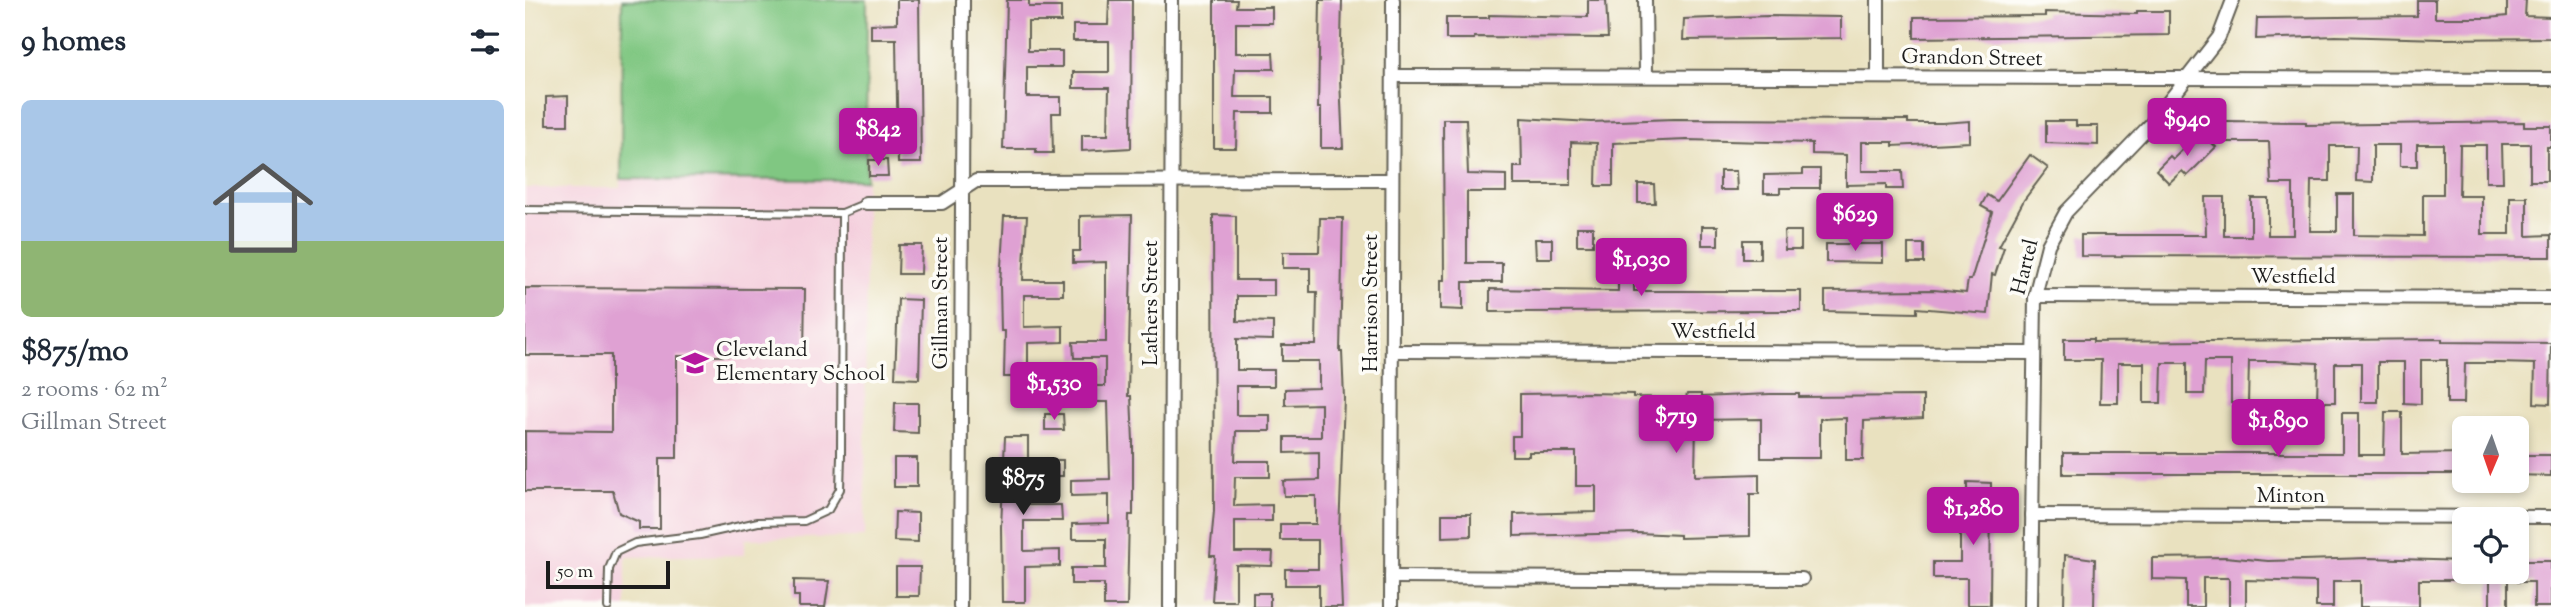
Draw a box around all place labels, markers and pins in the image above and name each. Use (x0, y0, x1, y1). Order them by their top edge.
pin: $940 (2146, 99, 2228, 158)
pin: $842 (837, 108, 919, 168)
pin: $629 (1814, 194, 1896, 253)
pin: $1,030 (1584, 238, 1698, 298)
place label: Cleveland Elementary School (716, 336, 886, 390)
school or university icon: Cleveland Elementary School (680, 348, 710, 378)
pin: $1,530 (997, 362, 1111, 422)
pin: $719 (1635, 396, 1717, 455)
pin: $1,890 (2221, 400, 2335, 459)
pin: $875 (982, 458, 1064, 517)
pin: $1,280 (1916, 488, 2030, 547)

